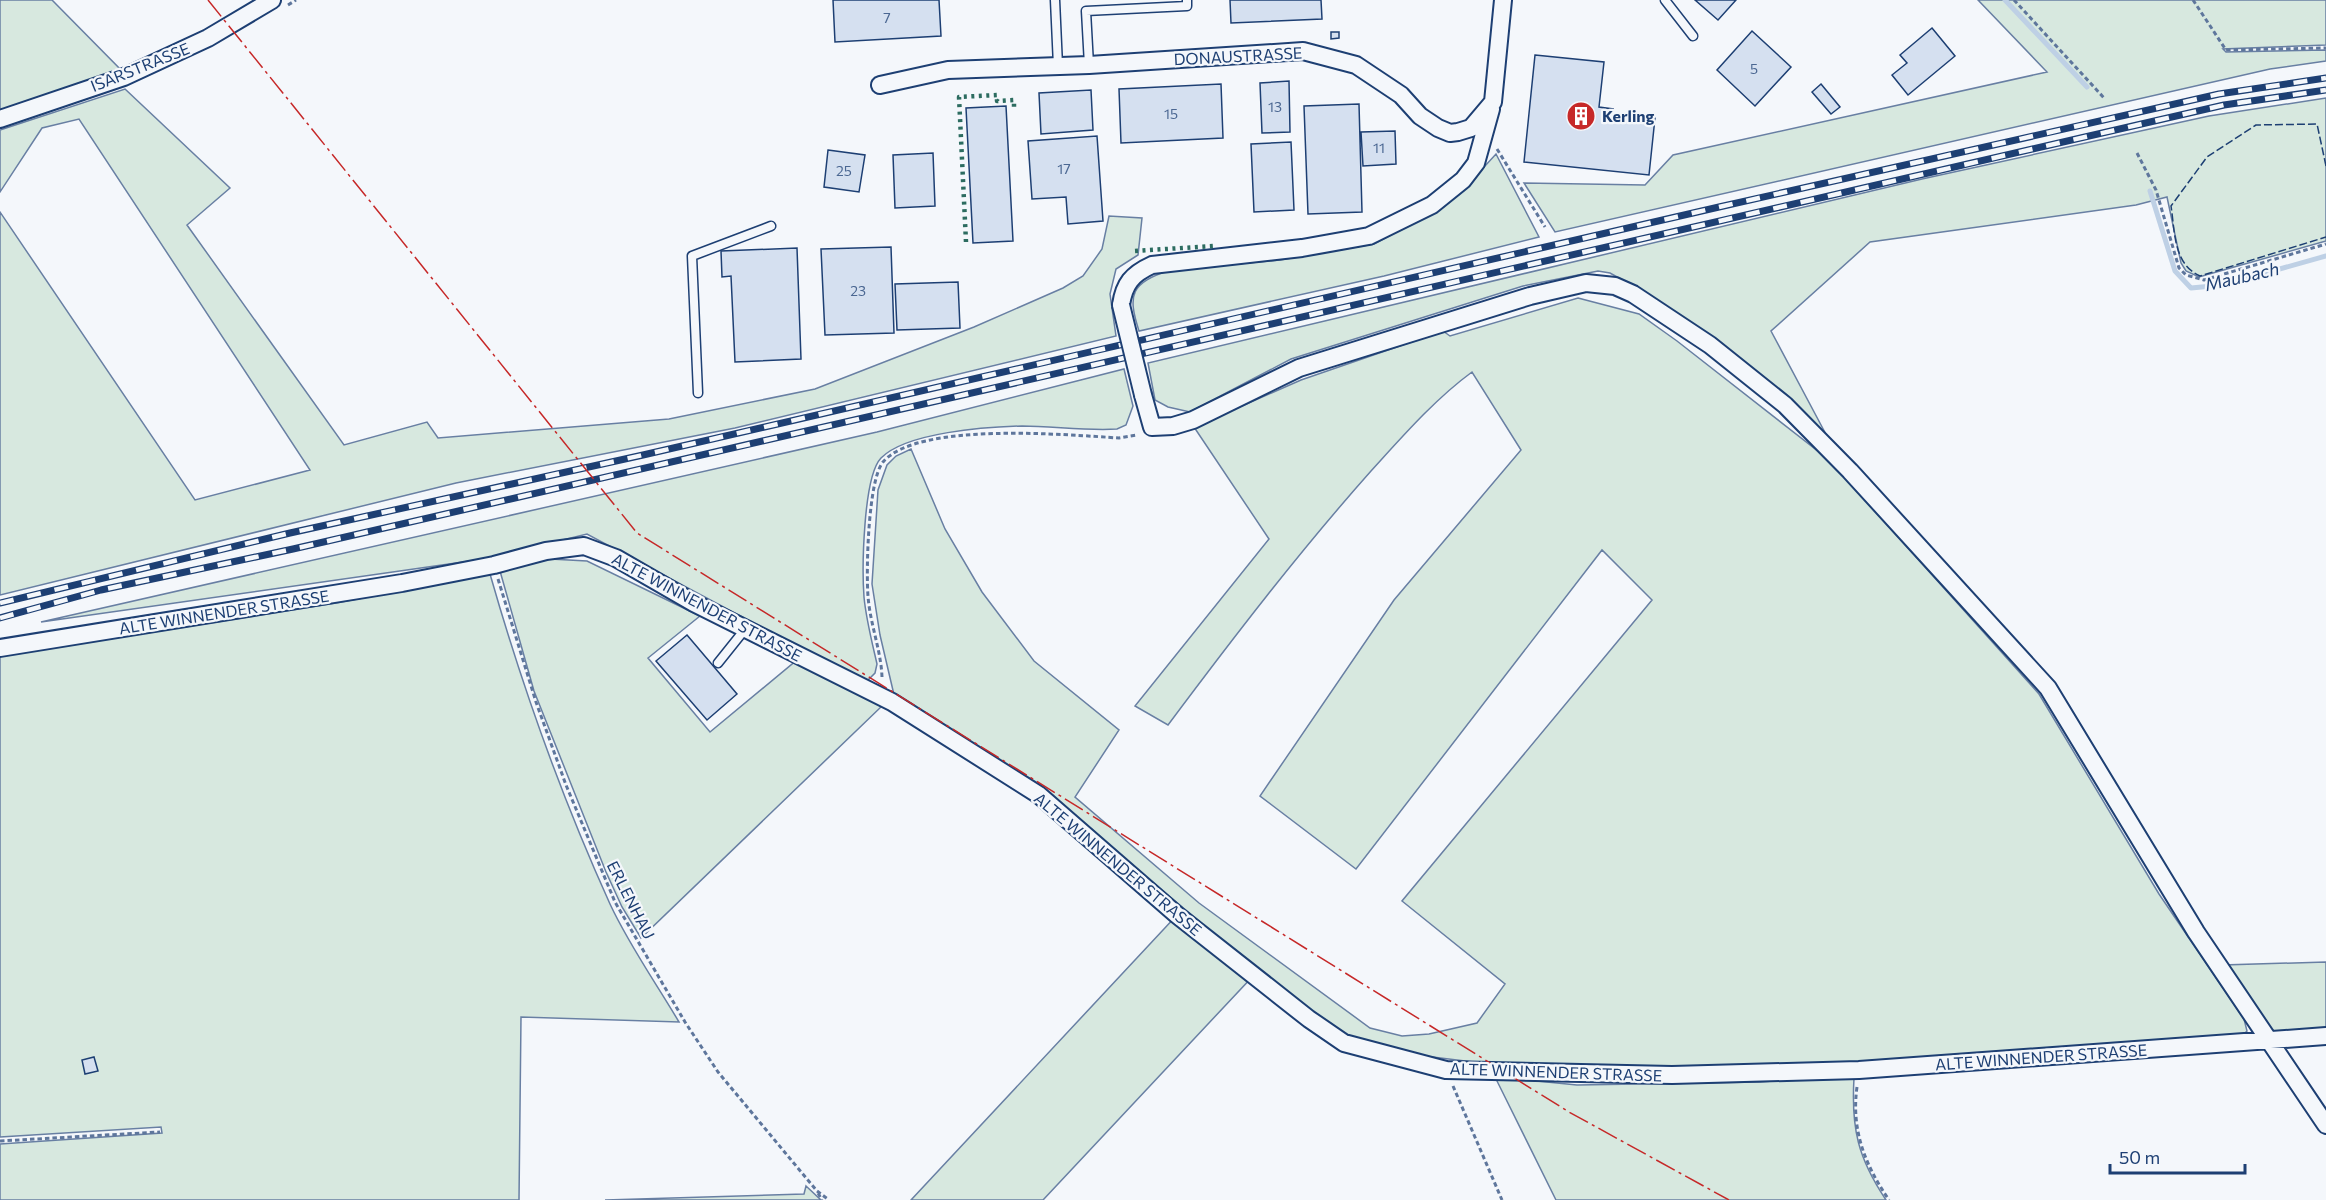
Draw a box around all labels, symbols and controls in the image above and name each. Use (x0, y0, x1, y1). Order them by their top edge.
house number: 7 (883, 9, 891, 26)
street label: ISARSTRASSE (88, 38, 192, 95)
street label: DONAUSTRASSE (1173, 43, 1303, 68)
house number: 5 (1750, 60, 1758, 77)
house number: 13 (1268, 98, 1282, 115)
building icon: Kerling (1565, 100, 1597, 132)
house number: 15 (1164, 105, 1178, 122)
place label: Kerling (1602, 106, 1655, 125)
house number: 11 (1373, 139, 1385, 156)
house number: 17 (1057, 160, 1071, 177)
house number: 25 (836, 162, 852, 179)
water label: Maubach (2202, 257, 2281, 295)
house number: 23 (850, 282, 866, 299)
street label: ALTE WINNENDER STRASSE (609, 548, 805, 665)
street label: ALTE WINNENDER STRASSE (118, 586, 330, 638)
street label: ALTE WINNENDER STRASSE (1031, 788, 1206, 939)
street label: ERLENHAU (604, 858, 659, 942)
street label: ALTE WINNENDER STRASSE (1934, 1040, 2148, 1073)
street label: ALTE WINNENDER STRASSE (1450, 1058, 1663, 1085)
scale bar (2110, 1137, 2245, 1175)
text: 50 m (2119, 1146, 2160, 1168)

